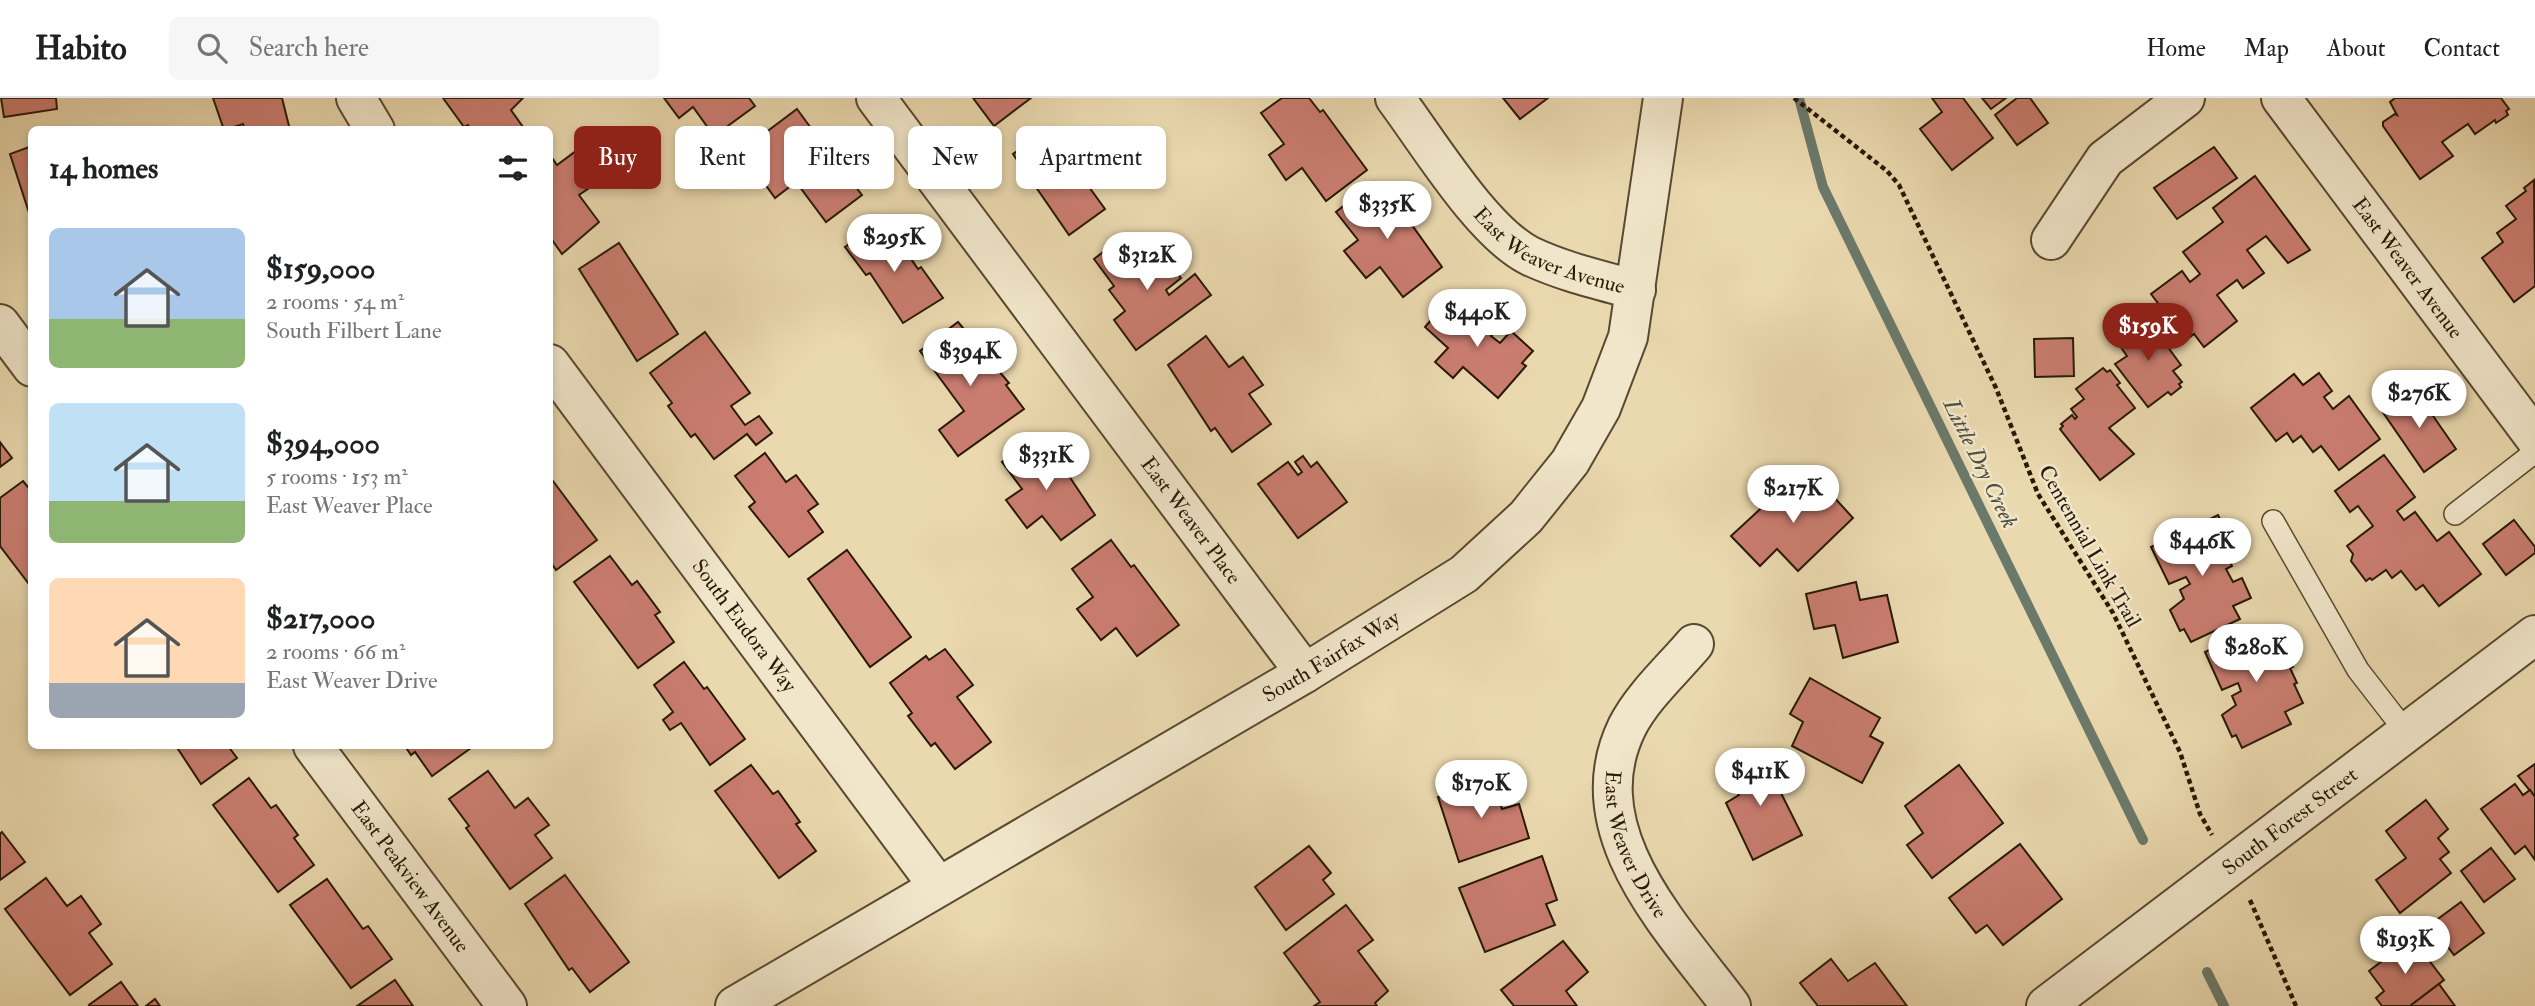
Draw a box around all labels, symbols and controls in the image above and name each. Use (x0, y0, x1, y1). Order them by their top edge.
search box (169, 17, 659, 80)
text: Habito (35, 28, 127, 69)
icon: search (193, 29, 231, 67)
text: Search here (249, 32, 369, 64)
text: Home (2146, 33, 2206, 64)
text: Map (2244, 33, 2289, 64)
text: About (2327, 33, 2386, 64)
text: Contact (2424, 33, 2500, 64)
chip: Buy (574, 126, 661, 189)
chip: Rent (675, 126, 770, 189)
chip: Filters (784, 126, 894, 189)
chip: New (908, 126, 1002, 189)
chip: Apartment (1016, 126, 1166, 189)
icon: filters (494, 149, 532, 187)
text: 14 homes (49, 150, 158, 187)
pin: $335K (1338, 181, 1436, 241)
text: $335K (1359, 189, 1415, 218)
street label: East Weaver Avenue (2346, 192, 2469, 344)
street label: East Weaver Avenue (1467, 202, 1628, 300)
pin: $295K (845, 214, 943, 274)
text: $295K (863, 222, 925, 251)
pin: $312K (1098, 232, 1196, 292)
text: $312K (1118, 240, 1176, 269)
text: $159,000 (266, 250, 375, 287)
icon: home (105, 256, 189, 340)
text: 2 rooms · 54 m² (266, 287, 404, 316)
pin: $440K (1428, 289, 1526, 349)
text: $440K (1444, 297, 1510, 326)
pin: $159K (2099, 303, 2197, 363)
text: $159K (2118, 311, 2178, 340)
text: South Filbert Lane (266, 316, 442, 345)
pin: $394K (921, 328, 1019, 388)
text: $394K (939, 336, 1001, 365)
pin: $276K (2370, 370, 2468, 430)
text: $276K (2388, 378, 2450, 407)
water label: Little Dry Creek (1936, 393, 2024, 533)
text: $394,000 (266, 425, 380, 462)
icon: home (105, 431, 189, 515)
pin: $331K (997, 432, 1095, 492)
text: $331K (1019, 440, 1073, 469)
street label: East Weaver Place (1134, 452, 1247, 590)
street label: Centennial Link Trail (2032, 460, 2147, 633)
text: 5 rooms · 153 m² (266, 462, 408, 491)
pin: $217K (1744, 466, 1842, 525)
text: $217K (1763, 473, 1823, 502)
text: East Weaver Place (266, 491, 433, 520)
pin: $446K (2153, 518, 2251, 578)
text: $446K (2169, 526, 2235, 555)
street label: South Eudora Way (686, 554, 803, 699)
text: $217,000 (266, 600, 375, 637)
street label: South Fairfax Way (1258, 604, 1405, 709)
icon: home (105, 606, 189, 690)
pin: $280K (2207, 624, 2305, 684)
text: $280K (2224, 632, 2288, 661)
text: 2 rooms · 66 m² (266, 637, 405, 666)
text: East Weaver Drive (266, 666, 438, 695)
pin: $411K (1711, 748, 1809, 808)
text: $411K (1731, 756, 1789, 785)
pin: $170K (1432, 760, 1530, 820)
street label: South Forest Street (2217, 761, 2363, 882)
text: $170K (1451, 768, 1511, 797)
street label: East Weaver Drive (1599, 770, 1673, 924)
street label: East Peakview Avenue (345, 796, 476, 959)
pin: $193K (2356, 916, 2454, 976)
text: $193K (2376, 924, 2434, 953)

